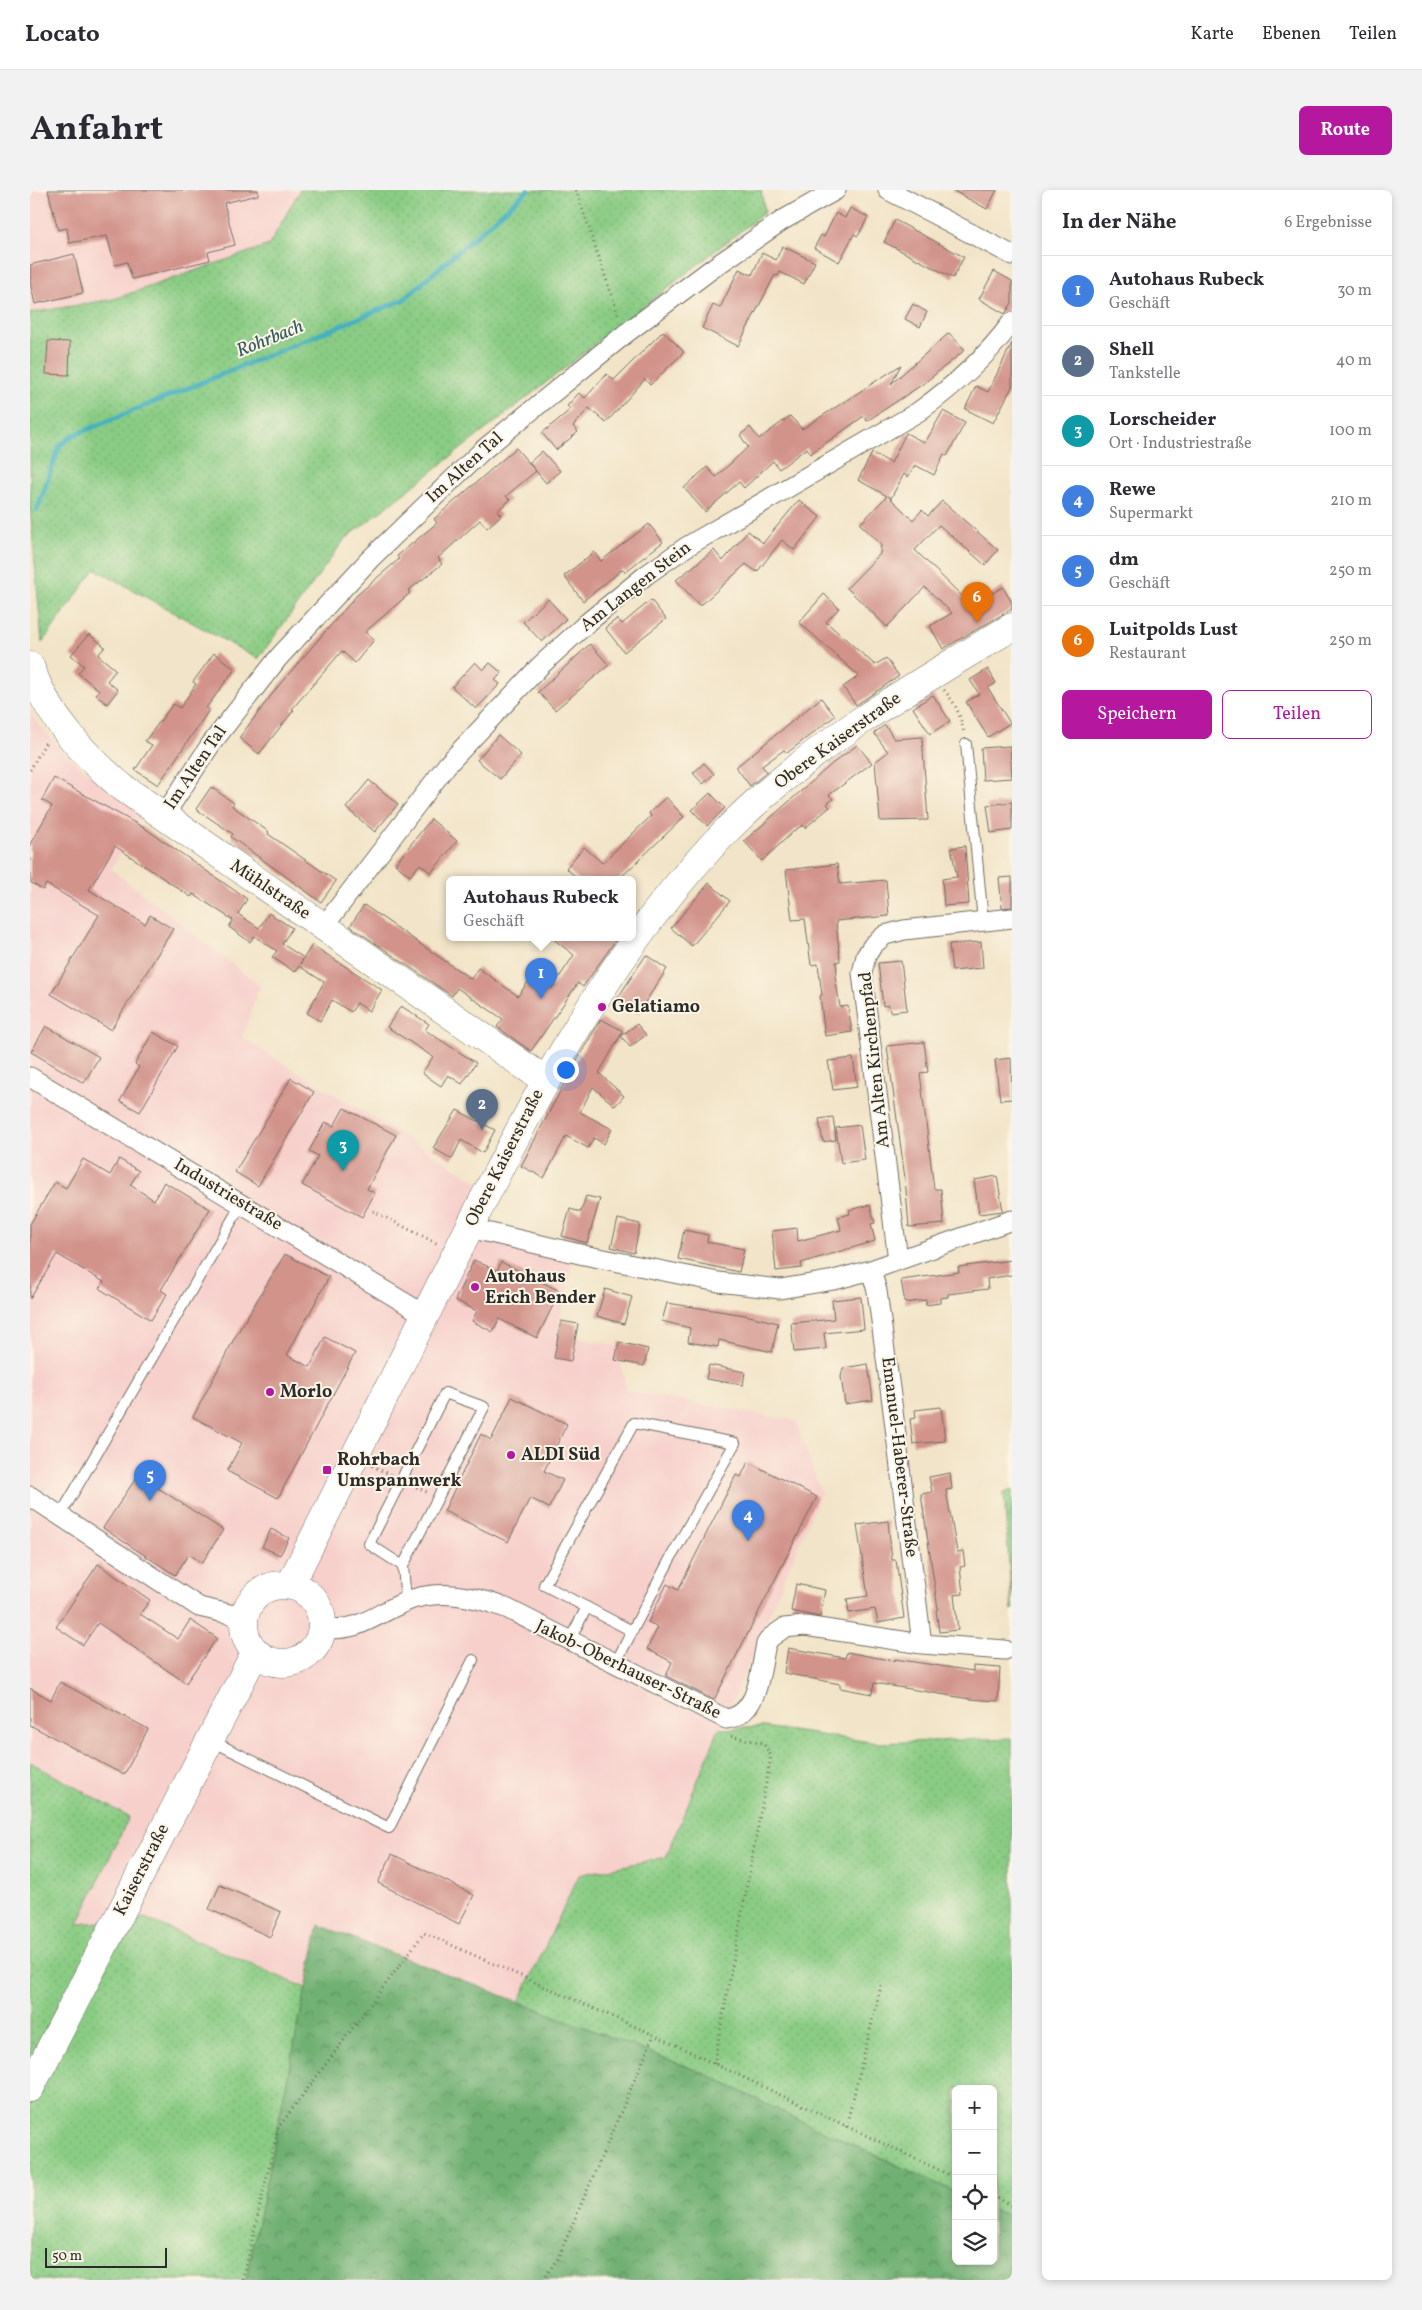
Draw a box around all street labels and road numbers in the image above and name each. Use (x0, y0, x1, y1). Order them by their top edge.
street label: Im Alten Tal (421, 427, 509, 509)
street label: Am Langen Stein (575, 535, 697, 638)
street label: Obere Kaiserstraße (769, 686, 907, 796)
street label: Im Alten Tal (159, 721, 233, 815)
street label: Mühlstraße (225, 854, 315, 926)
street label: Am Alten Kirchenpfad (853, 970, 897, 1150)
street label: Obere Kaiserstraße (459, 1085, 551, 1231)
street label: Industriestraße (169, 1153, 287, 1237)
street label: Emanuel-Haberer-Straße (874, 1355, 924, 1559)
street label: Jakob-Oberhauser-Straße (531, 1614, 725, 1726)
street label: Kaiserstraße (108, 1820, 176, 1920)

